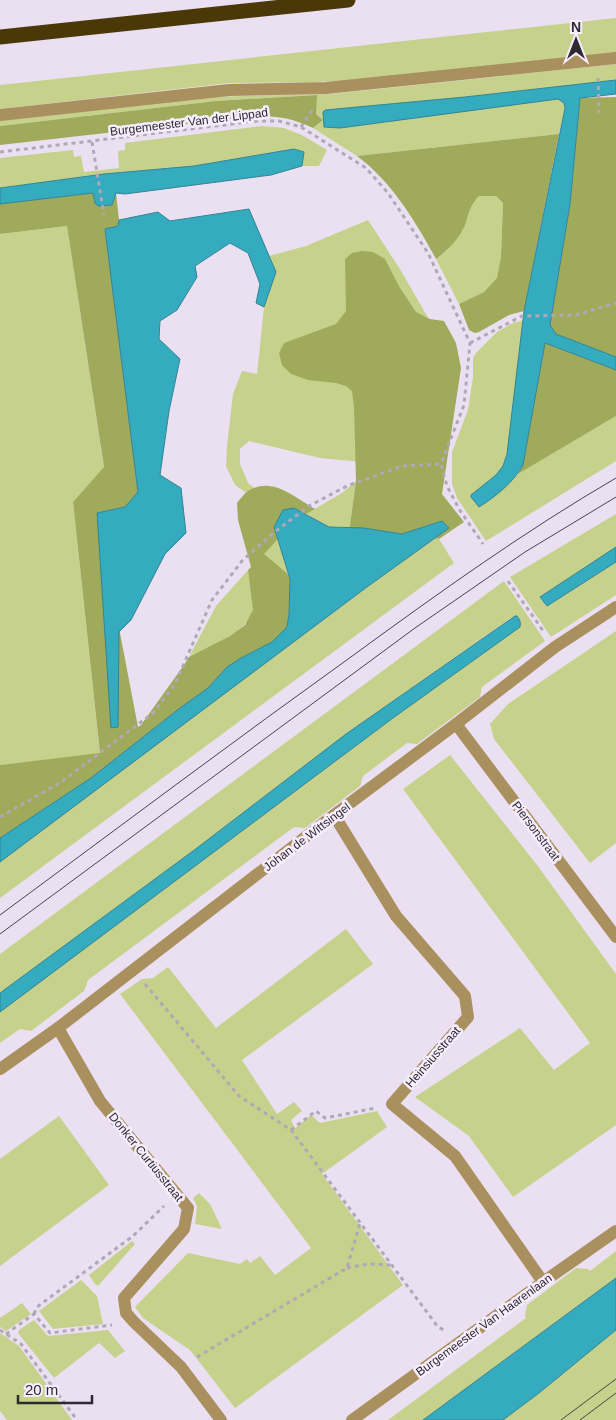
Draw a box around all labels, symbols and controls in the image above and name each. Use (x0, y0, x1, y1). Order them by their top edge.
north arrow (551, 15, 601, 65)
text: N (571, 19, 581, 35)
street label: Burgemeester Van der Lippad (109, 105, 269, 139)
street label: Piersonstraat (509, 799, 563, 864)
street label: Johan de Wittsingel (261, 800, 353, 874)
street label: Heinsiusstraat (403, 1023, 464, 1090)
street label: Donker Curtiusstraat (106, 1110, 186, 1205)
street label: Burgemeester Van Haarenlaan (413, 1271, 555, 1379)
scale bar (18, 1372, 91, 1404)
text: 20 m (25, 1381, 58, 1398)

